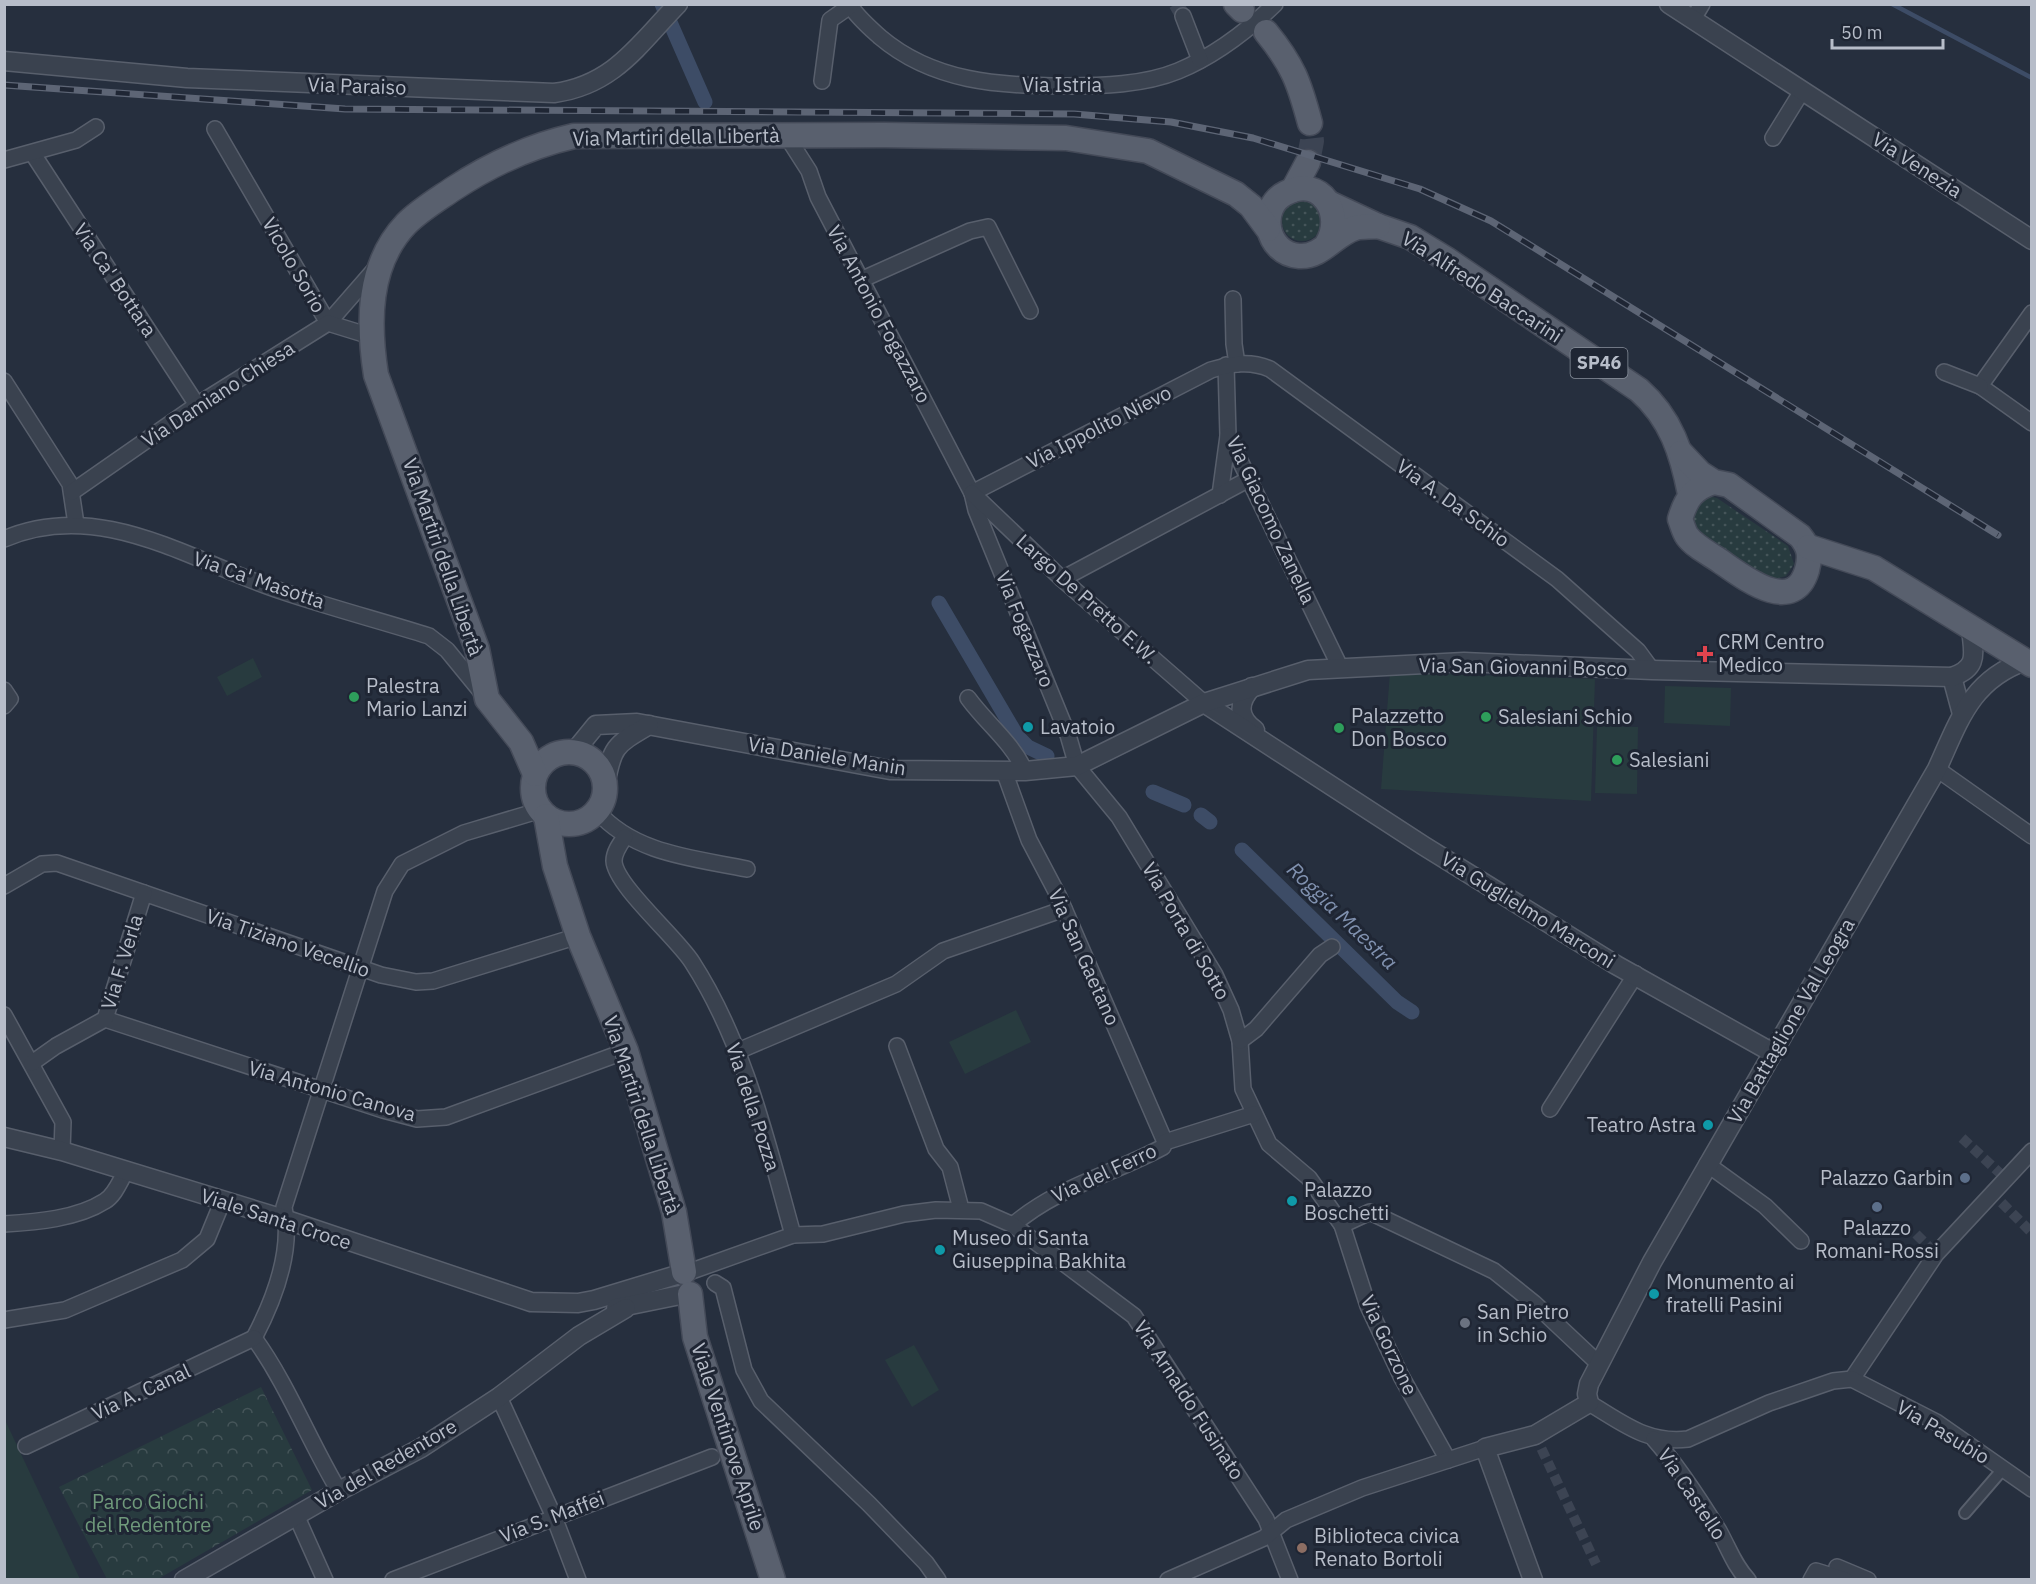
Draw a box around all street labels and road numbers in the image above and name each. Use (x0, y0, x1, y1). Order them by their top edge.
street label: Via Paraiso (307, 70, 407, 101)
street label: Via Istria (1022, 71, 1102, 98)
street label: Via Martiri della Libertà (572, 121, 780, 152)
street label: Via Venezia (1867, 125, 1968, 204)
street label: Vicolo Sorio (256, 212, 333, 317)
street label: Via Ca' Bottara (67, 218, 164, 342)
street label: Via Antonio Fogazzaro (821, 220, 938, 407)
street label: Via Alfredo Baccarini (1397, 225, 1568, 349)
street label: Via Damiano Chiesa (136, 334, 300, 453)
road number: SP46 (1570, 348, 1628, 378)
street label: Via Ippolito Nievo (1022, 378, 1176, 475)
street label: Via Giacomo Zanella (1221, 431, 1322, 609)
street label: Via A. Da Schio (1391, 452, 1515, 553)
street label: Via Martiri della Libertà (397, 454, 490, 660)
street label: Largo De Pretto E.W. (1011, 528, 1164, 670)
street label: Via Ca' Masotta (190, 544, 329, 615)
street label: Via Fogazzaro (990, 567, 1061, 691)
street label: Via San Giovanni Bosco (1418, 651, 1628, 682)
street label: Via Daniele Manin (746, 730, 908, 781)
street label: Via Guglielmo Marconi (1436, 845, 1620, 974)
street label: Via Porta di Sotto (1136, 857, 1237, 1004)
street label: Via San Gaetano (1042, 884, 1127, 1029)
street label: Via Tiziano Vecellio (203, 902, 374, 983)
street label: Via F. Verla (94, 911, 149, 1013)
street label: Via Battaglione Val Leogra (1721, 913, 1861, 1128)
street label: Via Martiri della Libertà (598, 1012, 687, 1218)
street label: Via della Pozza (720, 1039, 787, 1175)
street label: Via Antonio Canova (245, 1054, 419, 1127)
street label: Via del Ferro (1047, 1136, 1161, 1209)
street label: Viale Santa Croce (197, 1181, 355, 1256)
street label: Via Gorzone (1354, 1290, 1424, 1399)
street label: Via Arnaldo Fusinato (1128, 1315, 1251, 1485)
street label: Viale Ventinove Aprile (685, 1340, 772, 1534)
street label: Via A. Canal (87, 1357, 195, 1426)
street label: Via Pasubio (1892, 1393, 1995, 1470)
street label: Via del Redentore (310, 1412, 461, 1515)
street label: Via Castello (1652, 1443, 1733, 1545)
street label: Via S. Maffei (496, 1484, 608, 1549)

